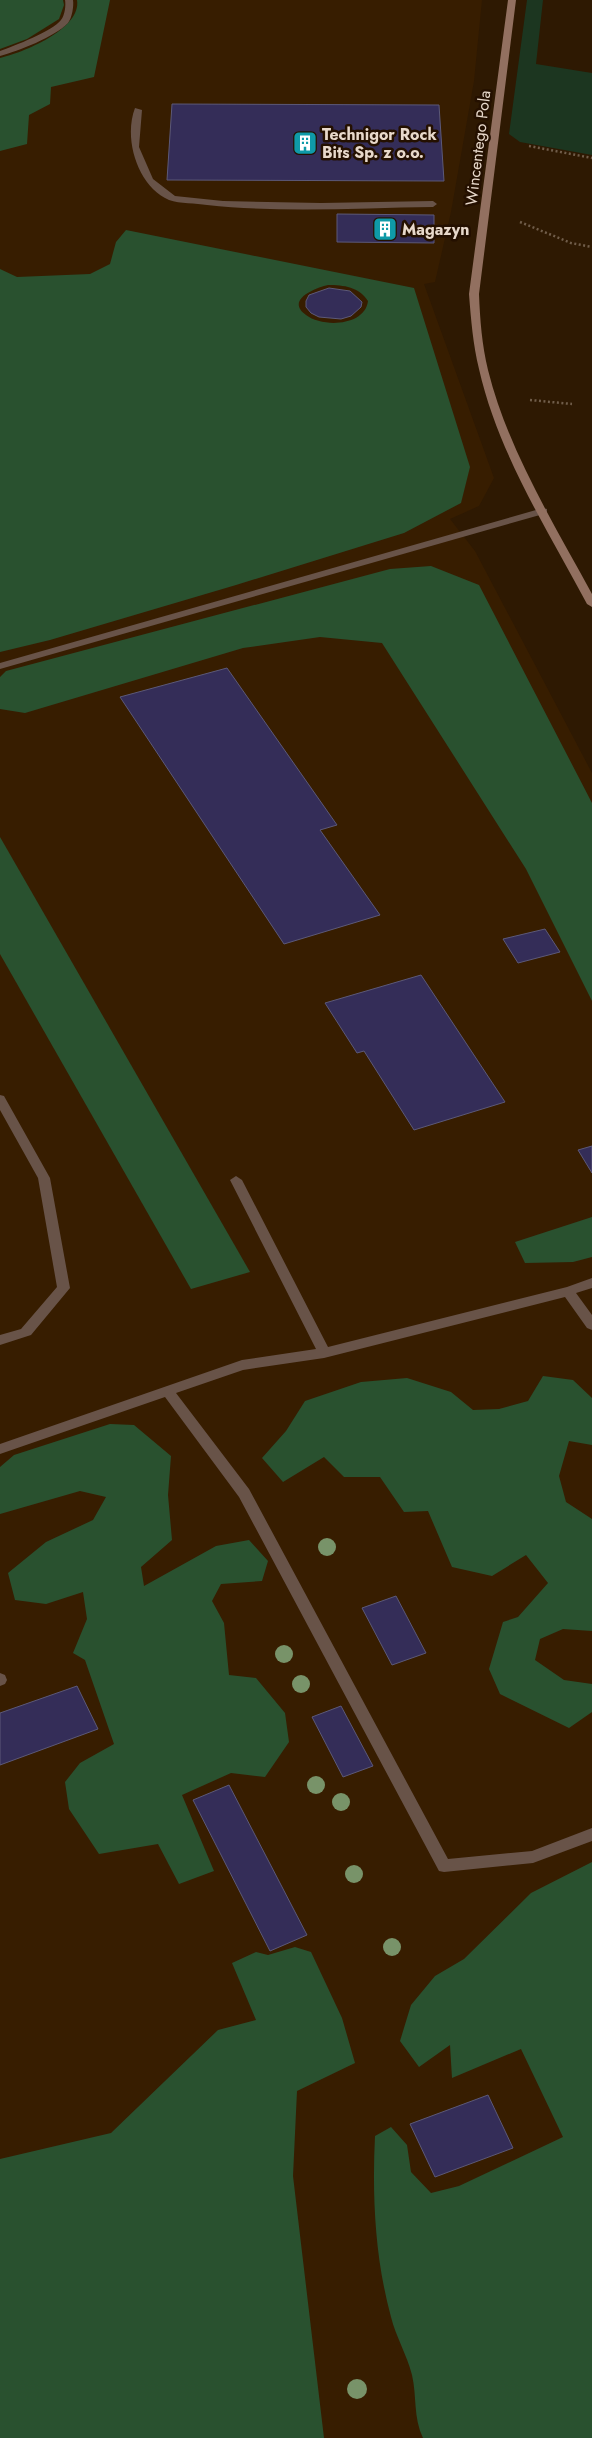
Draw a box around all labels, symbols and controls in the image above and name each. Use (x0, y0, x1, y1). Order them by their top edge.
street label: Wincentego Pola (460, 89, 496, 207)
place label: Technigor Rock Bits Sp. z o.o. (322, 123, 437, 164)
building icon: Technigor Rock Bits Sp. z o.o. (292, 130, 318, 156)
building icon: Magazyn (372, 216, 398, 242)
place label: Magazyn (402, 218, 469, 241)

